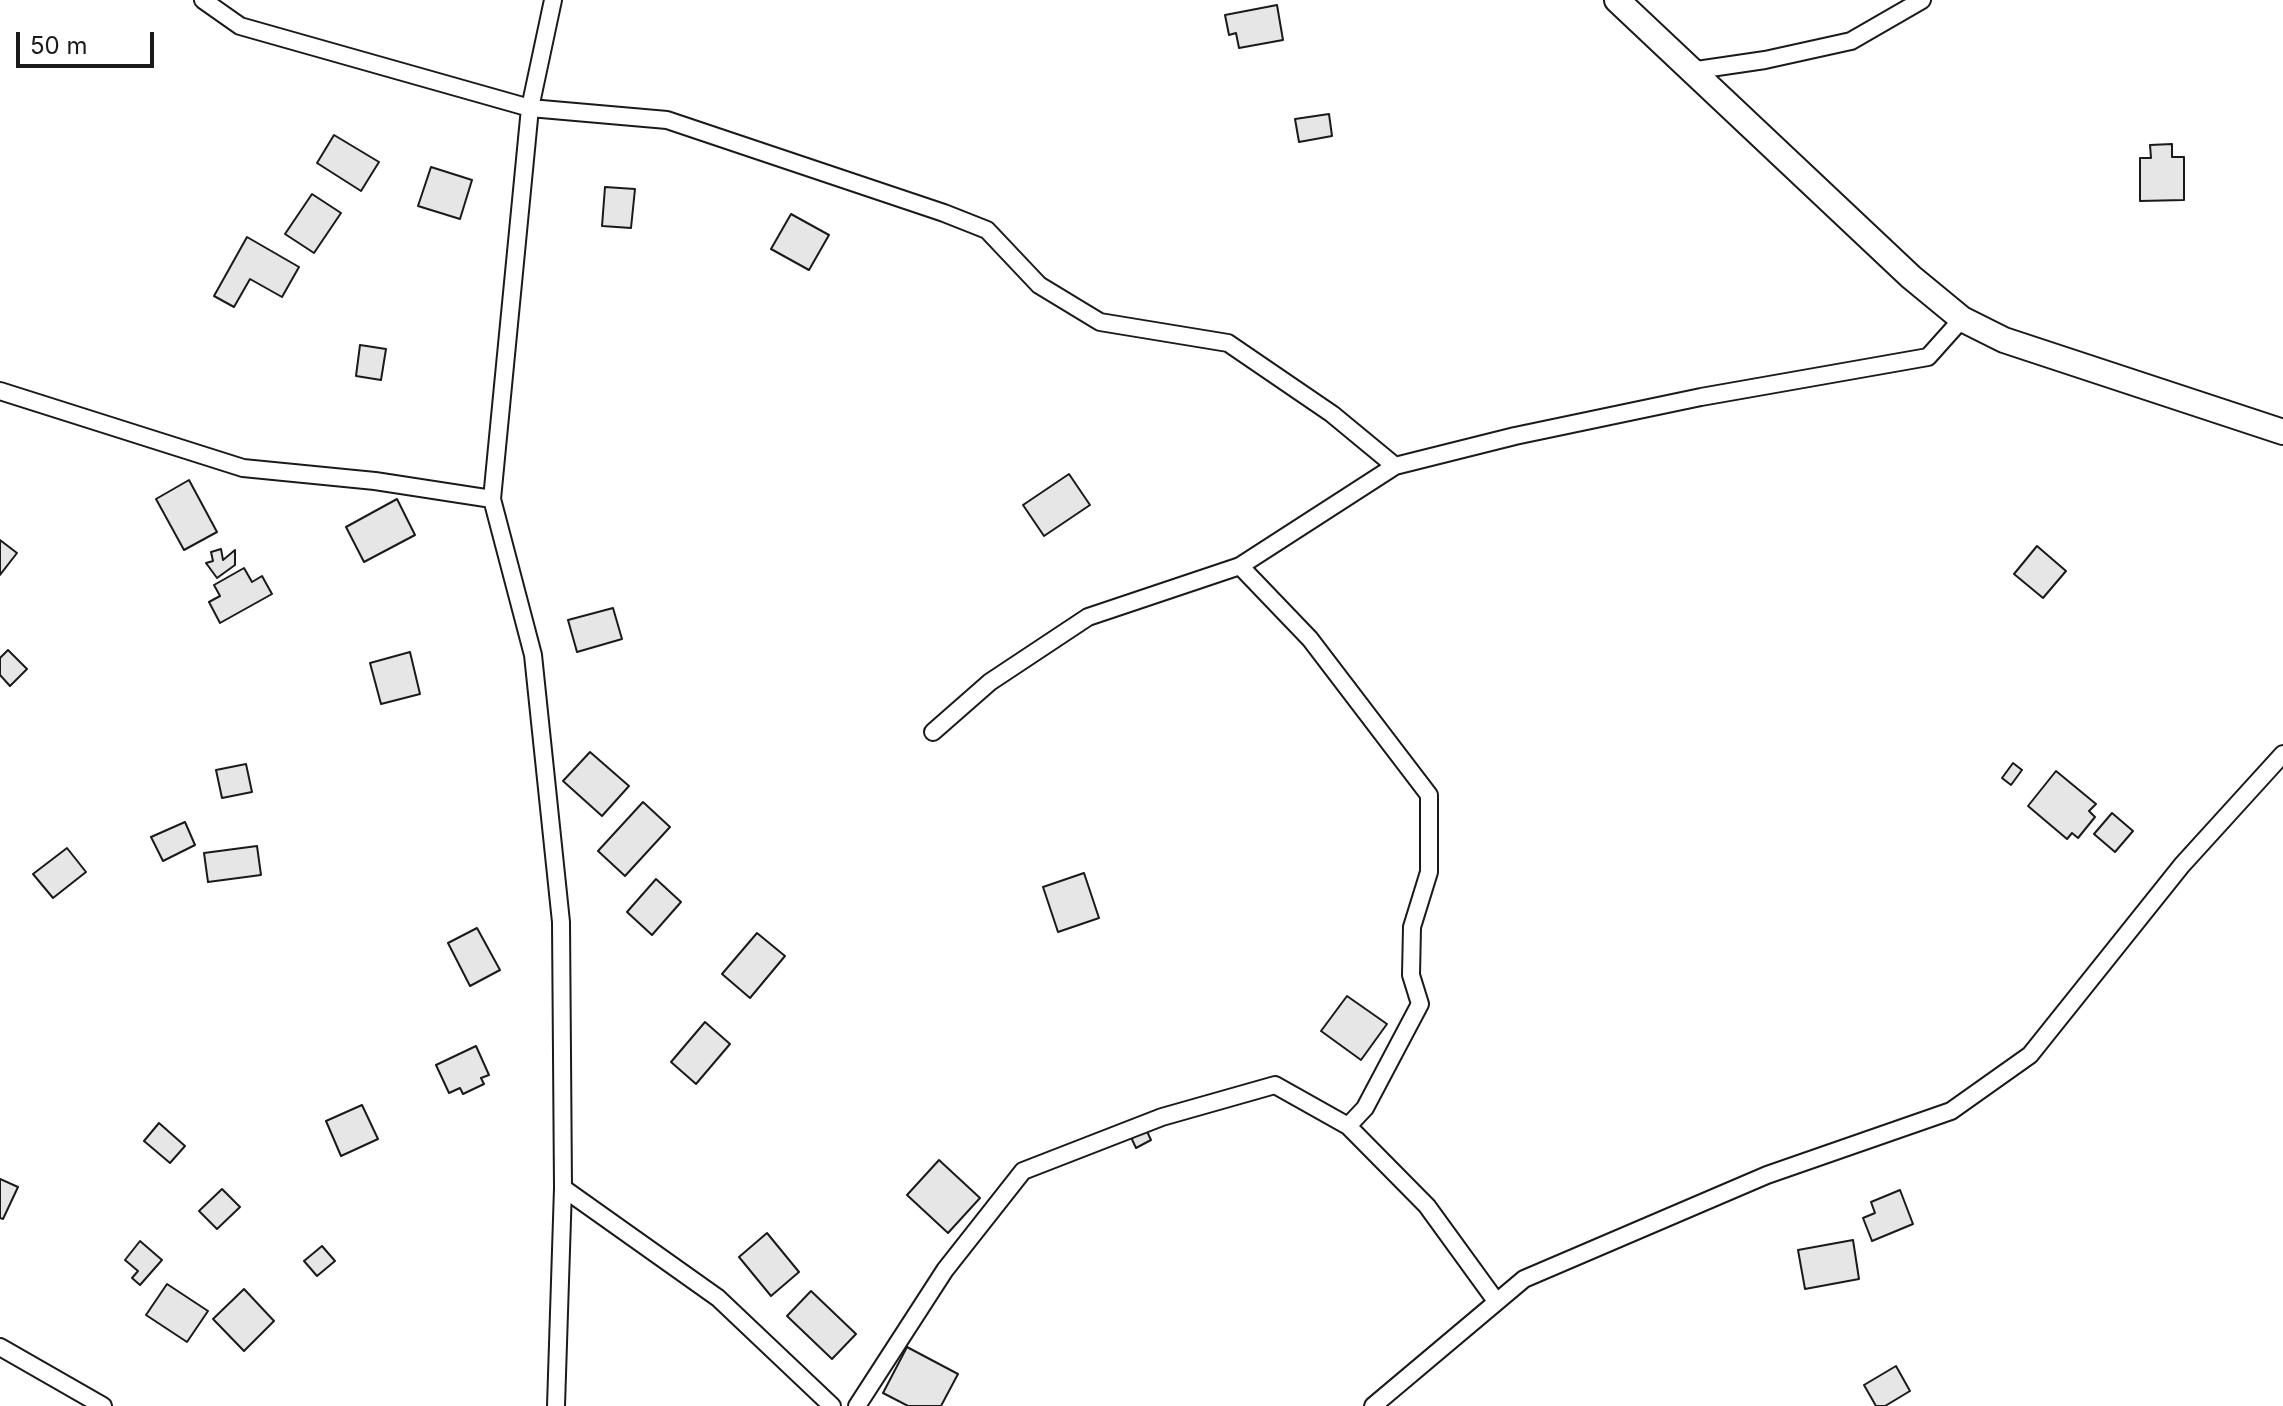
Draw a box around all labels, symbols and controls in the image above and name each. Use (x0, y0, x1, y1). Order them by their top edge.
scale bar (20, 16, 158, 66)
text: 50 m (30, 31, 88, 60)

